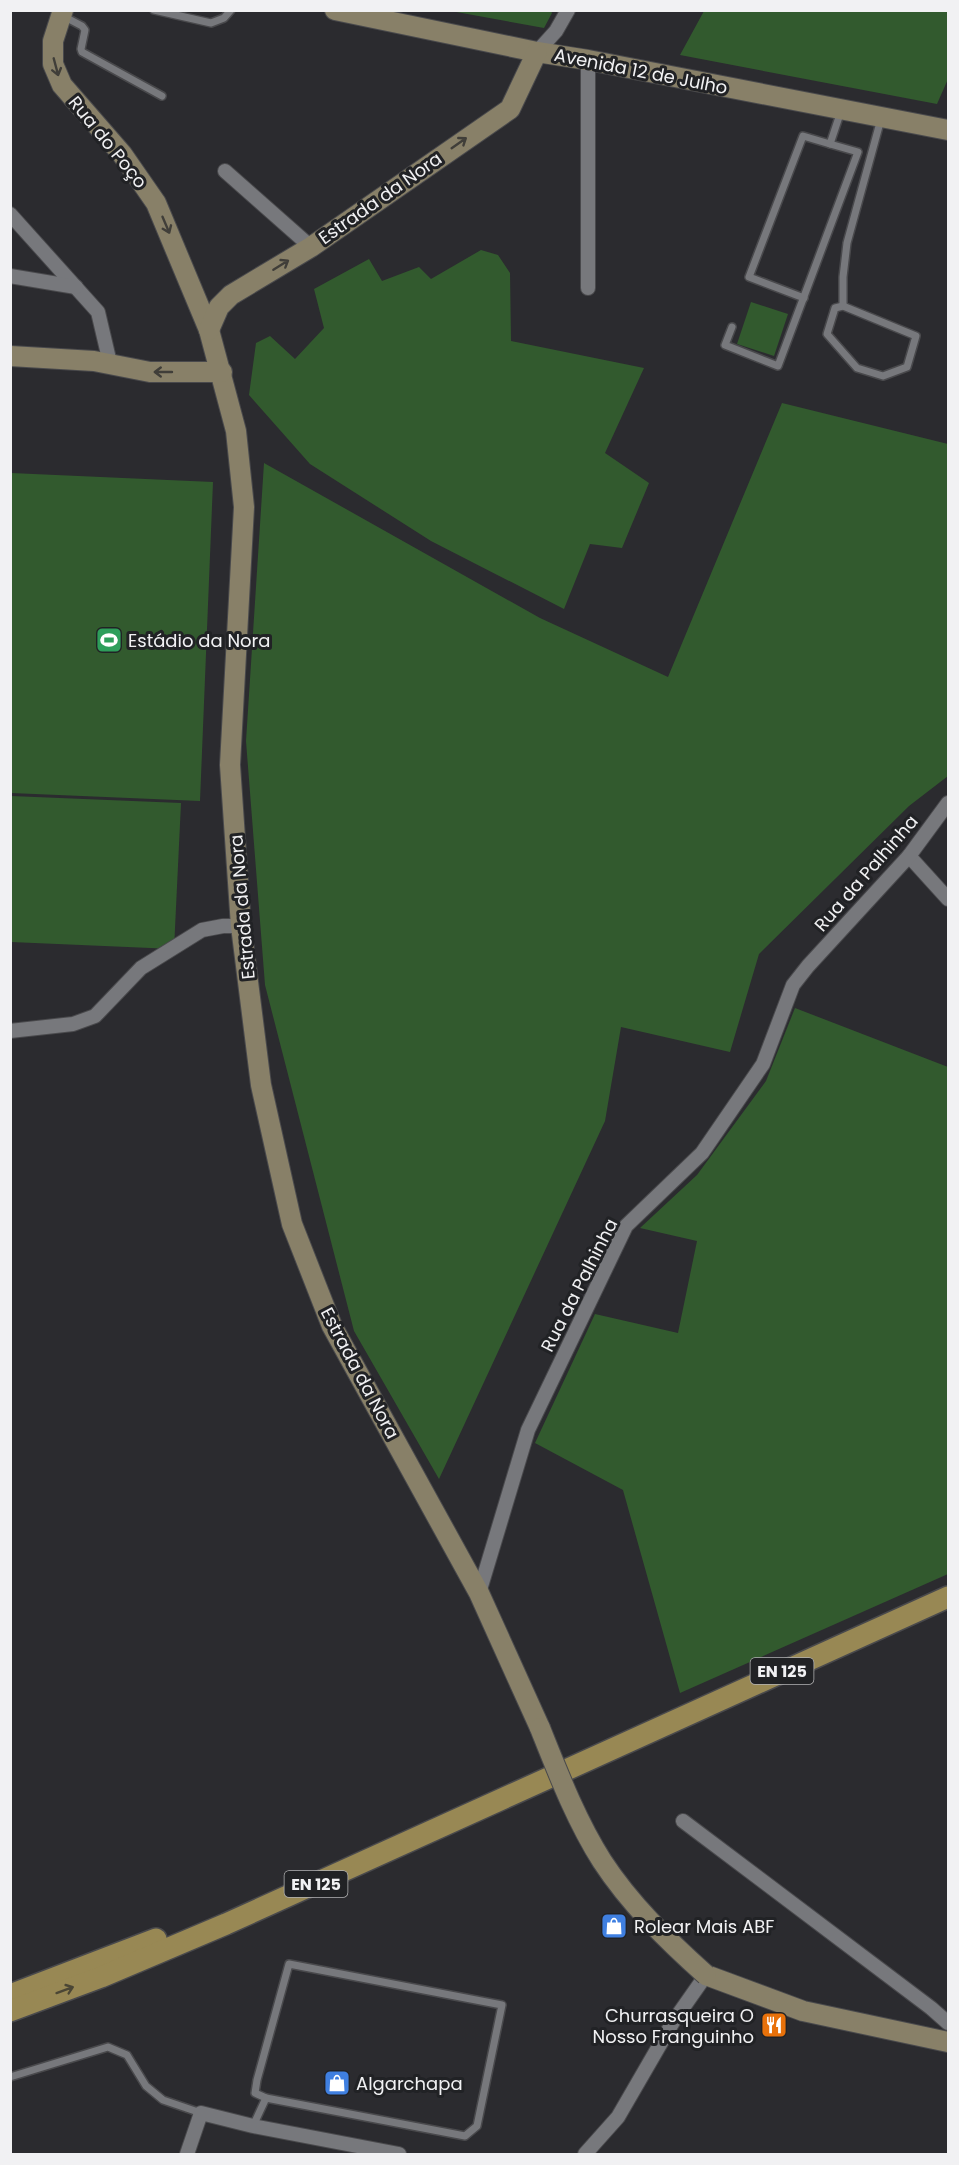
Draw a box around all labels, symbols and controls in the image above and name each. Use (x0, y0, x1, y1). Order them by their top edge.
street label: Avenida 12 de Julho (552, 42, 730, 100)
one-way arrow (50, 57, 62, 76)
street label: Rua do Poço (63, 90, 153, 194)
one-way arrow (451, 137, 467, 149)
street label: Estrada da Nora (313, 146, 447, 250)
one-way arrow (161, 216, 172, 234)
one-way arrow (272, 259, 289, 271)
one-way arrow (154, 366, 174, 378)
sports icon: Estádio da Nora (94, 625, 124, 655)
place label: Estádio da Nora (128, 628, 270, 653)
street label: Rua da Palhinha (808, 809, 924, 937)
street label: Estrada da Nora (223, 833, 261, 981)
street label: Rua da Palhinha (535, 1214, 623, 1356)
street label: Estrada da Nora (315, 1303, 405, 1443)
road number: EN 125 (750, 1658, 814, 1684)
road number: EN 125 (284, 1871, 348, 1897)
shop icon: Rolear Mais ABF (599, 1911, 629, 1941)
place label: Rolear Mais ABF (634, 1914, 774, 1939)
one-way arrow (56, 1984, 74, 1995)
place label: Churrasqueira O Nosso Franguinho (593, 2003, 754, 2049)
restaurant icon: Churrasqueira O Nosso Franguinho (759, 2010, 789, 2040)
shop icon: Algarchapa (322, 2068, 352, 2098)
place label: Algarchapa (356, 2071, 463, 2096)

